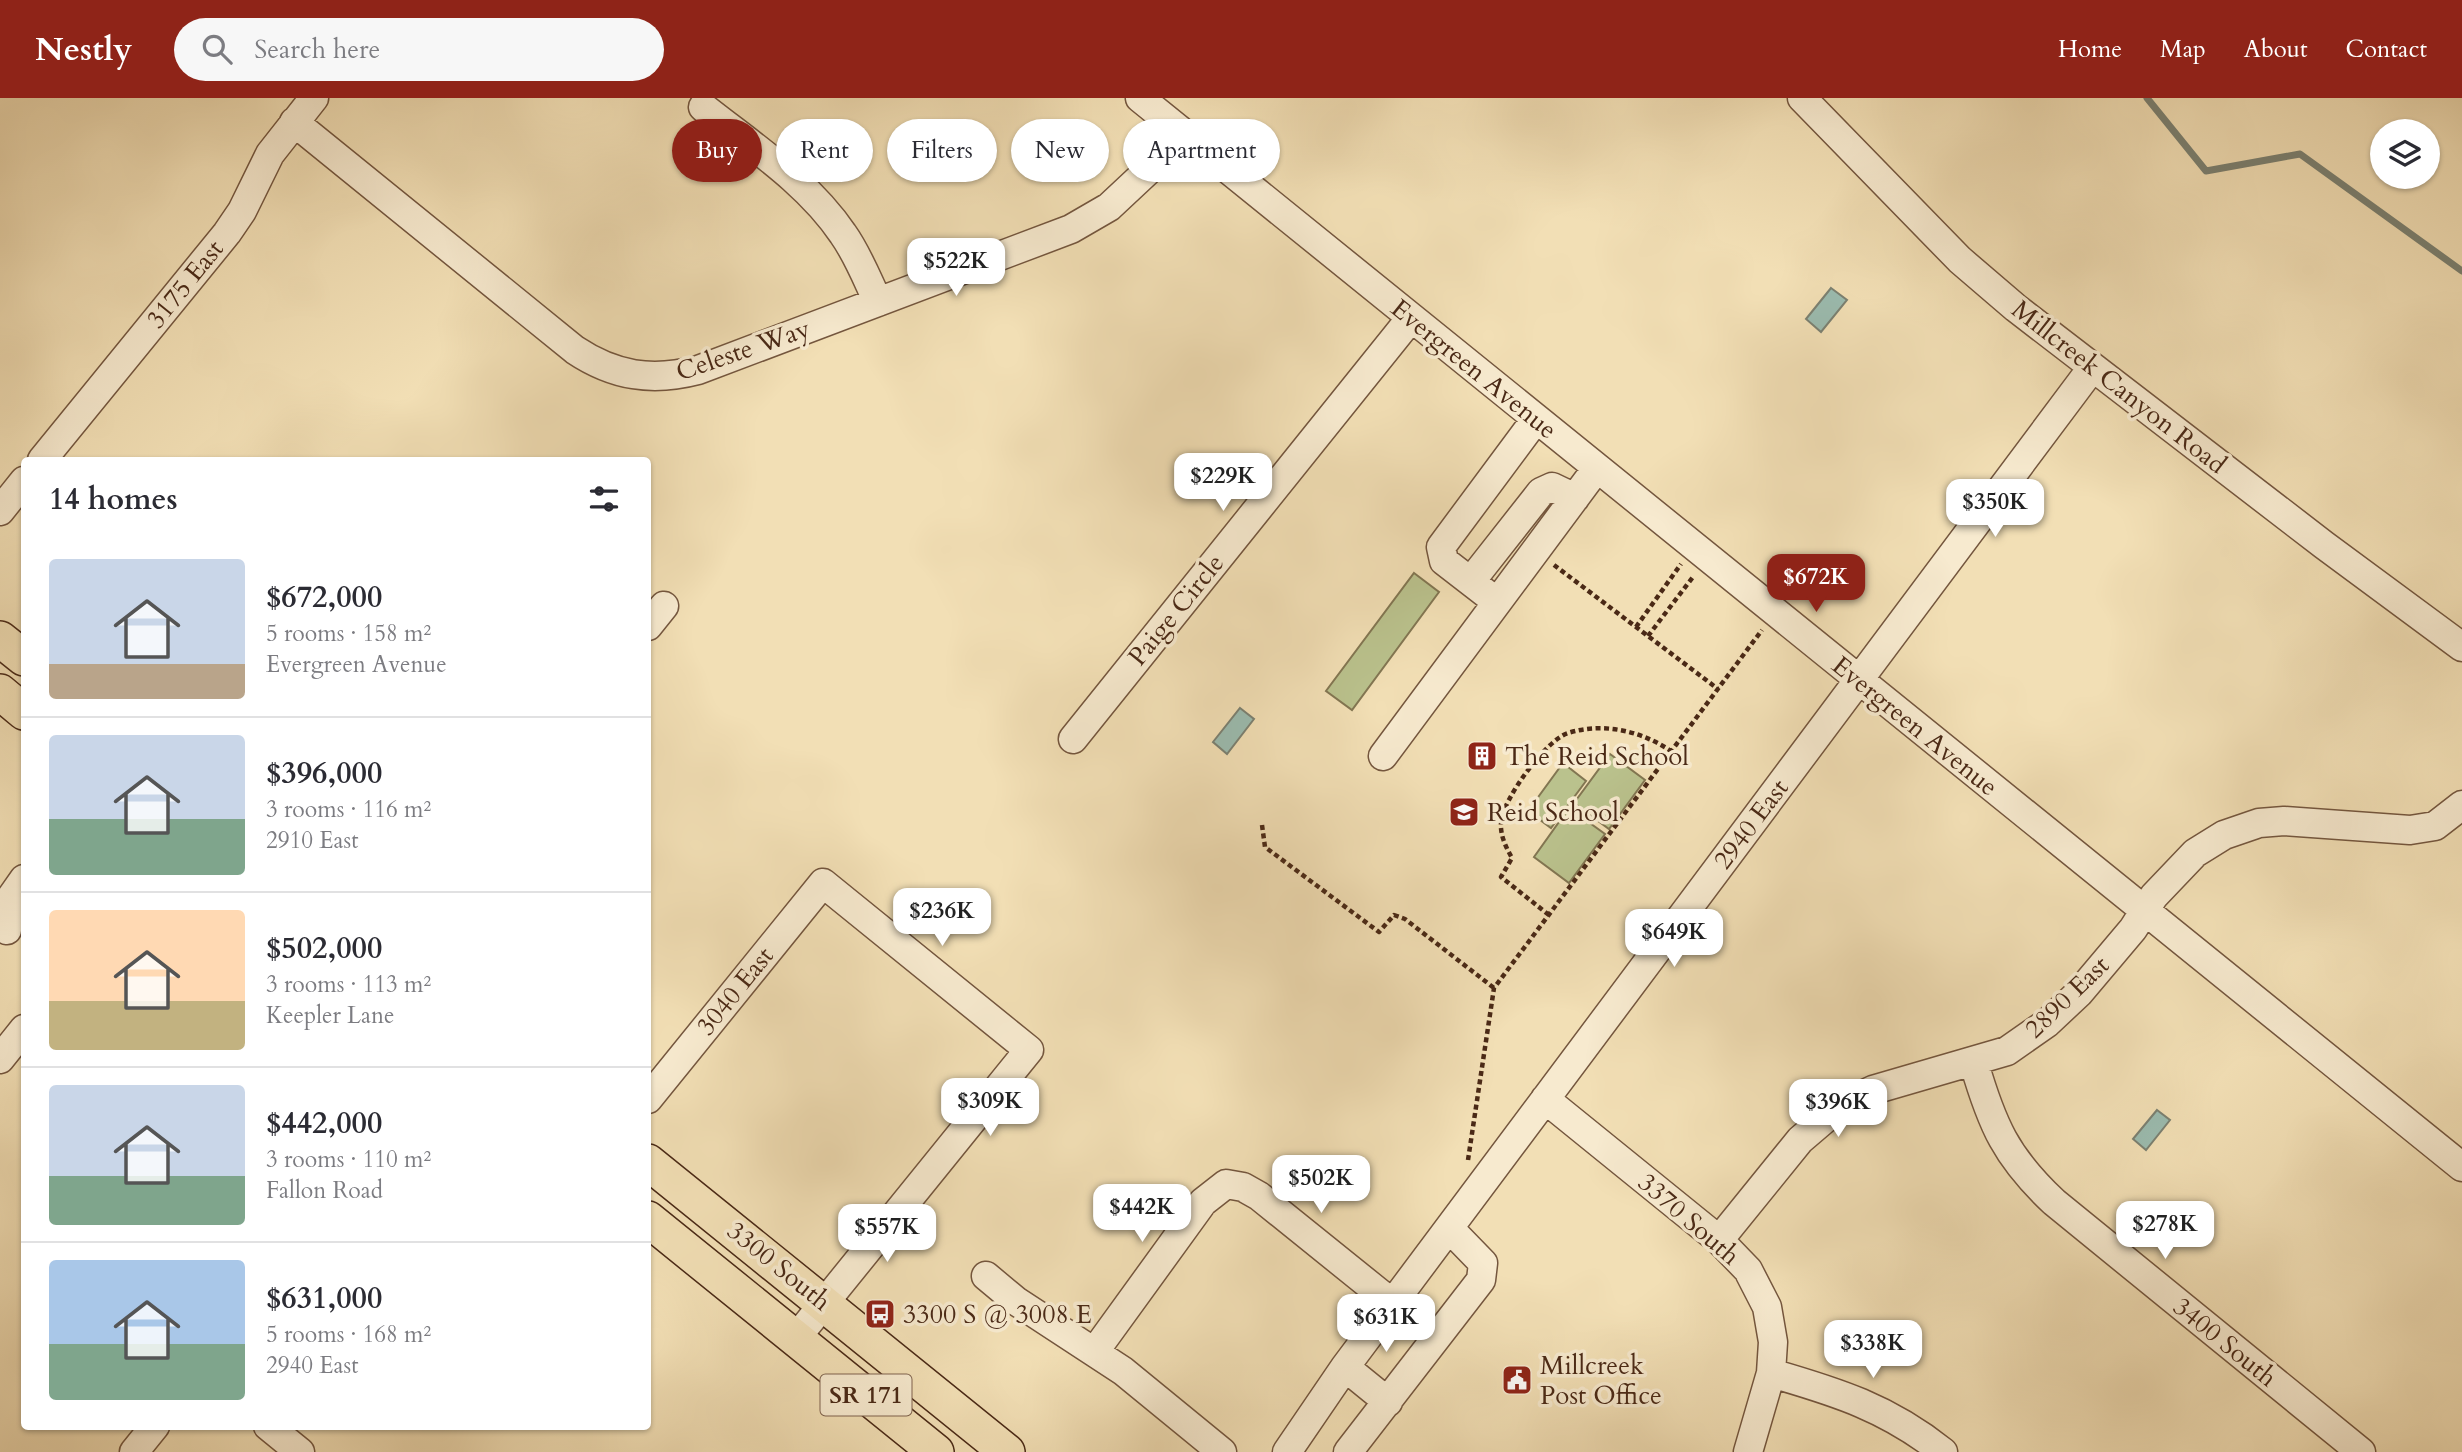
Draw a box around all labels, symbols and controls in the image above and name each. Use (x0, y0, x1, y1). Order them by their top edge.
search box (174, 18, 664, 81)
text: Nestly (35, 27, 132, 72)
icon: search (198, 30, 236, 68)
text: Search here (254, 32, 380, 67)
text: Home (2058, 33, 2122, 66)
text: Map (2160, 33, 2206, 66)
text: About (2244, 33, 2308, 66)
text: Contact (2346, 33, 2427, 66)
chip: Buy (672, 119, 762, 182)
chip: Rent (776, 119, 873, 182)
chip: Filters (887, 119, 997, 182)
chip: New (1011, 119, 1109, 182)
chip: Apartment (1123, 119, 1280, 182)
map controls (2370, 119, 2440, 189)
button: layers (2370, 119, 2440, 189)
street label: 3175 East (139, 232, 231, 336)
pin: $522K (907, 238, 1005, 298)
text: $522K (923, 245, 989, 276)
street label: Evergreen Avenue (1384, 291, 1564, 447)
street label: Millcreek Canyon Road (2004, 292, 2234, 482)
street label: Celeste Way (671, 311, 815, 389)
pin: $229K (1174, 454, 1272, 513)
text: $229K (1190, 460, 1256, 491)
text: 14 homes (49, 479, 178, 520)
icon: filters (585, 480, 623, 518)
pin: $350K (1946, 480, 2044, 539)
text: $350K (1962, 486, 2028, 517)
street label: Paige Circle (1120, 547, 1232, 673)
pin: $672K (1767, 554, 1865, 614)
text: $672K (1783, 561, 1849, 592)
text: $672,000 (266, 577, 382, 618)
icon: home (105, 587, 189, 671)
text: 5 rooms · 158 m² (266, 618, 431, 649)
street label: Evergreen Avenue (1825, 648, 2005, 804)
text: Evergreen Avenue (266, 649, 447, 680)
building icon: The Reid School (1465, 739, 1499, 773)
place label: The Reid School (1505, 739, 1689, 774)
text: $396,000 (266, 753, 382, 794)
icon: home (105, 763, 189, 847)
street label: 2940 East (1706, 772, 1796, 876)
text: 3 rooms · 116 m² (266, 794, 431, 825)
school or university icon: Reid School (1447, 795, 1481, 829)
place label: Reid School (1487, 795, 1619, 830)
text: 2910 East (266, 825, 358, 856)
pin: $236K (893, 888, 991, 948)
text: $236K (909, 895, 975, 926)
pin: $649K (1625, 910, 1723, 969)
text: $649K (1641, 916, 1707, 947)
text: $502,000 (266, 928, 382, 969)
icon: home (105, 938, 189, 1022)
street label: 3040 East (689, 939, 781, 1043)
street label: 2890 East (2017, 948, 2117, 1046)
text: 3 rooms · 113 m² (266, 969, 431, 1000)
text: Keepler Lane (266, 1000, 394, 1031)
pin: $309K (941, 1079, 1039, 1138)
pin: $396K (1789, 1080, 1887, 1139)
text: $309K (957, 1085, 1023, 1116)
text: $396K (1805, 1086, 1871, 1117)
text: $442,000 (266, 1103, 382, 1144)
icon: home (105, 1113, 189, 1197)
text: 3 rooms · 110 m² (266, 1144, 431, 1175)
pin: $502K (1272, 1156, 1370, 1215)
text: $502K (1288, 1162, 1354, 1193)
street label: 3370 South (1631, 1165, 1747, 1273)
text: Fallon Road (266, 1175, 383, 1206)
pin: $442K (1093, 1184, 1191, 1244)
text: $442K (1109, 1191, 1175, 1222)
pin: $278K (2116, 1202, 2214, 1261)
pin: $557K (838, 1204, 936, 1264)
text: $278K (2132, 1208, 2198, 1239)
text: $557K (854, 1211, 920, 1242)
street label: 3300 South (720, 1213, 838, 1319)
text: $631,000 (266, 1278, 382, 1319)
icon: home (105, 1288, 189, 1372)
street label: 3400 South (2166, 1289, 2284, 1395)
pin: $631K (1337, 1294, 1435, 1354)
bus stop icon: 3300 S @ 3008 E (863, 1297, 897, 1331)
place label: 3300 S @ 3008 E (903, 1297, 1092, 1332)
text: $631K (1353, 1301, 1419, 1332)
text: 5 rooms · 168 m² (266, 1319, 431, 1350)
pin: $338K (1824, 1320, 1922, 1380)
text: $338K (1840, 1327, 1906, 1358)
place label: Millcreek Post Office (1540, 1348, 1662, 1413)
text: 2940 East (266, 1350, 358, 1381)
public building icon: Millcreek Post Office (1500, 1363, 1534, 1397)
road number: SR 171 (820, 1374, 912, 1415)

